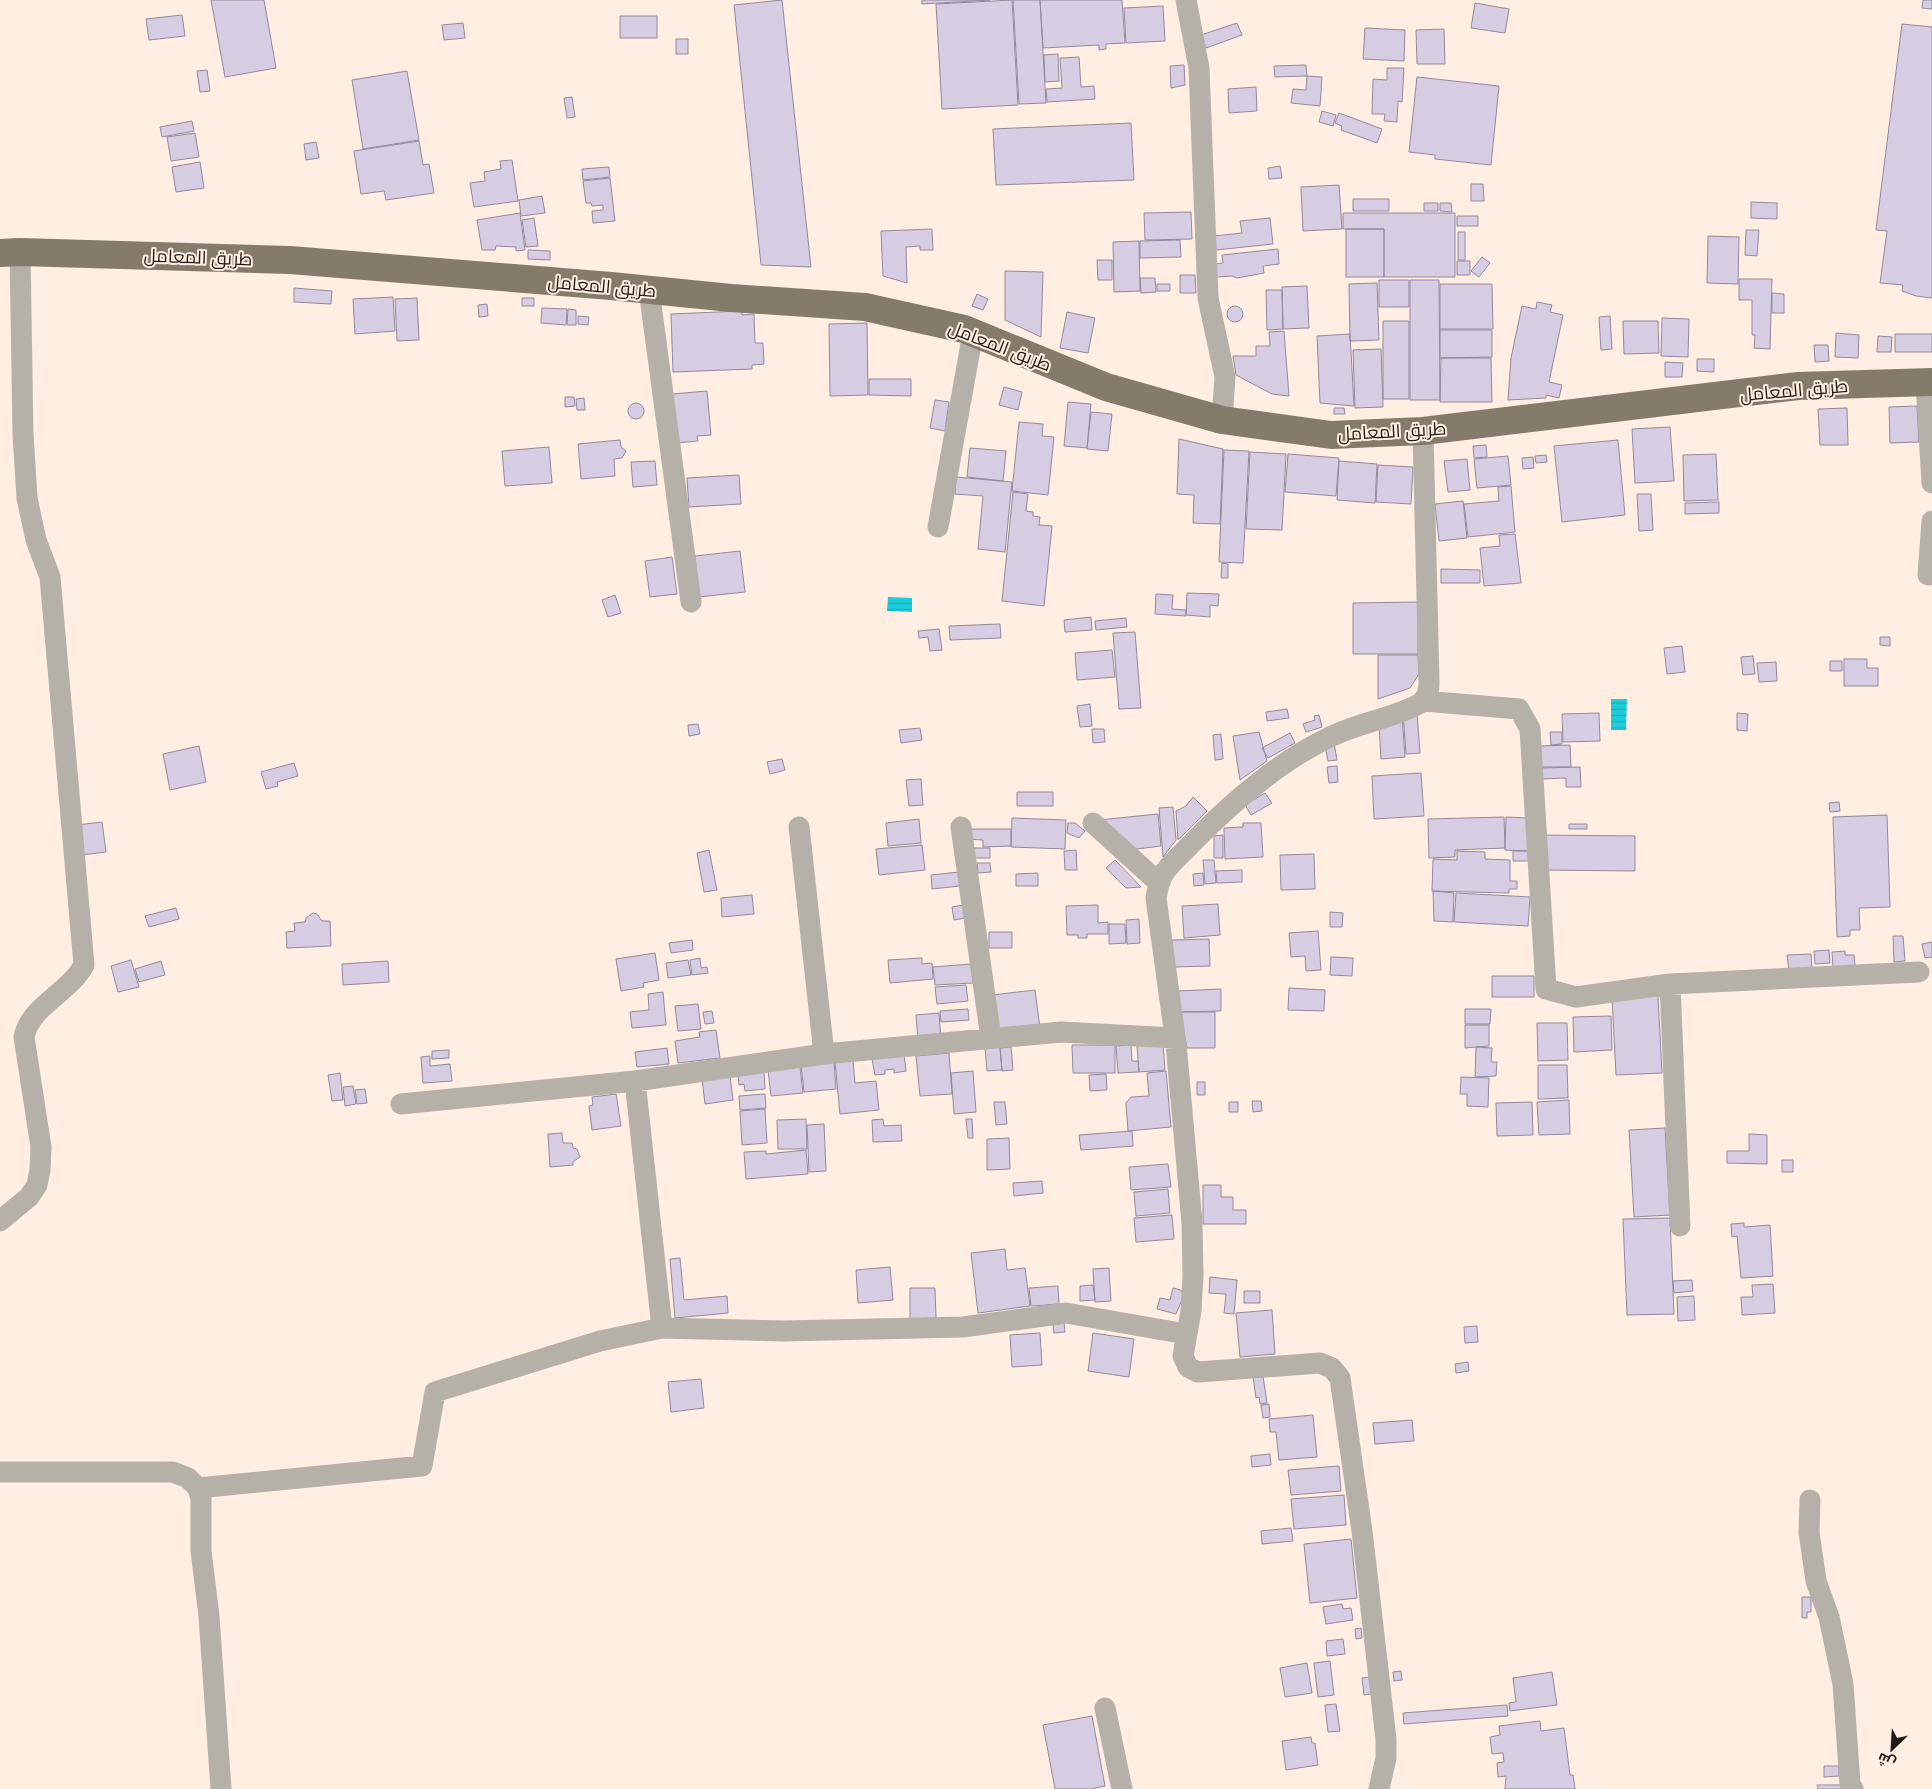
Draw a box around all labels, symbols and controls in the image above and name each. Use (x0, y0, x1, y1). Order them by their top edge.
street label: طريق المعامل (143, 245, 253, 271)
street label: طريق المعامل (547, 271, 657, 303)
street label: طريق المعامل (945, 317, 1054, 377)
street label: طريق المعامل (1739, 375, 1849, 407)
street label: طريق المعامل (1337, 418, 1447, 446)
north arrow (1867, 1724, 1917, 1774)
text: ش (1875, 1749, 1898, 1772)

